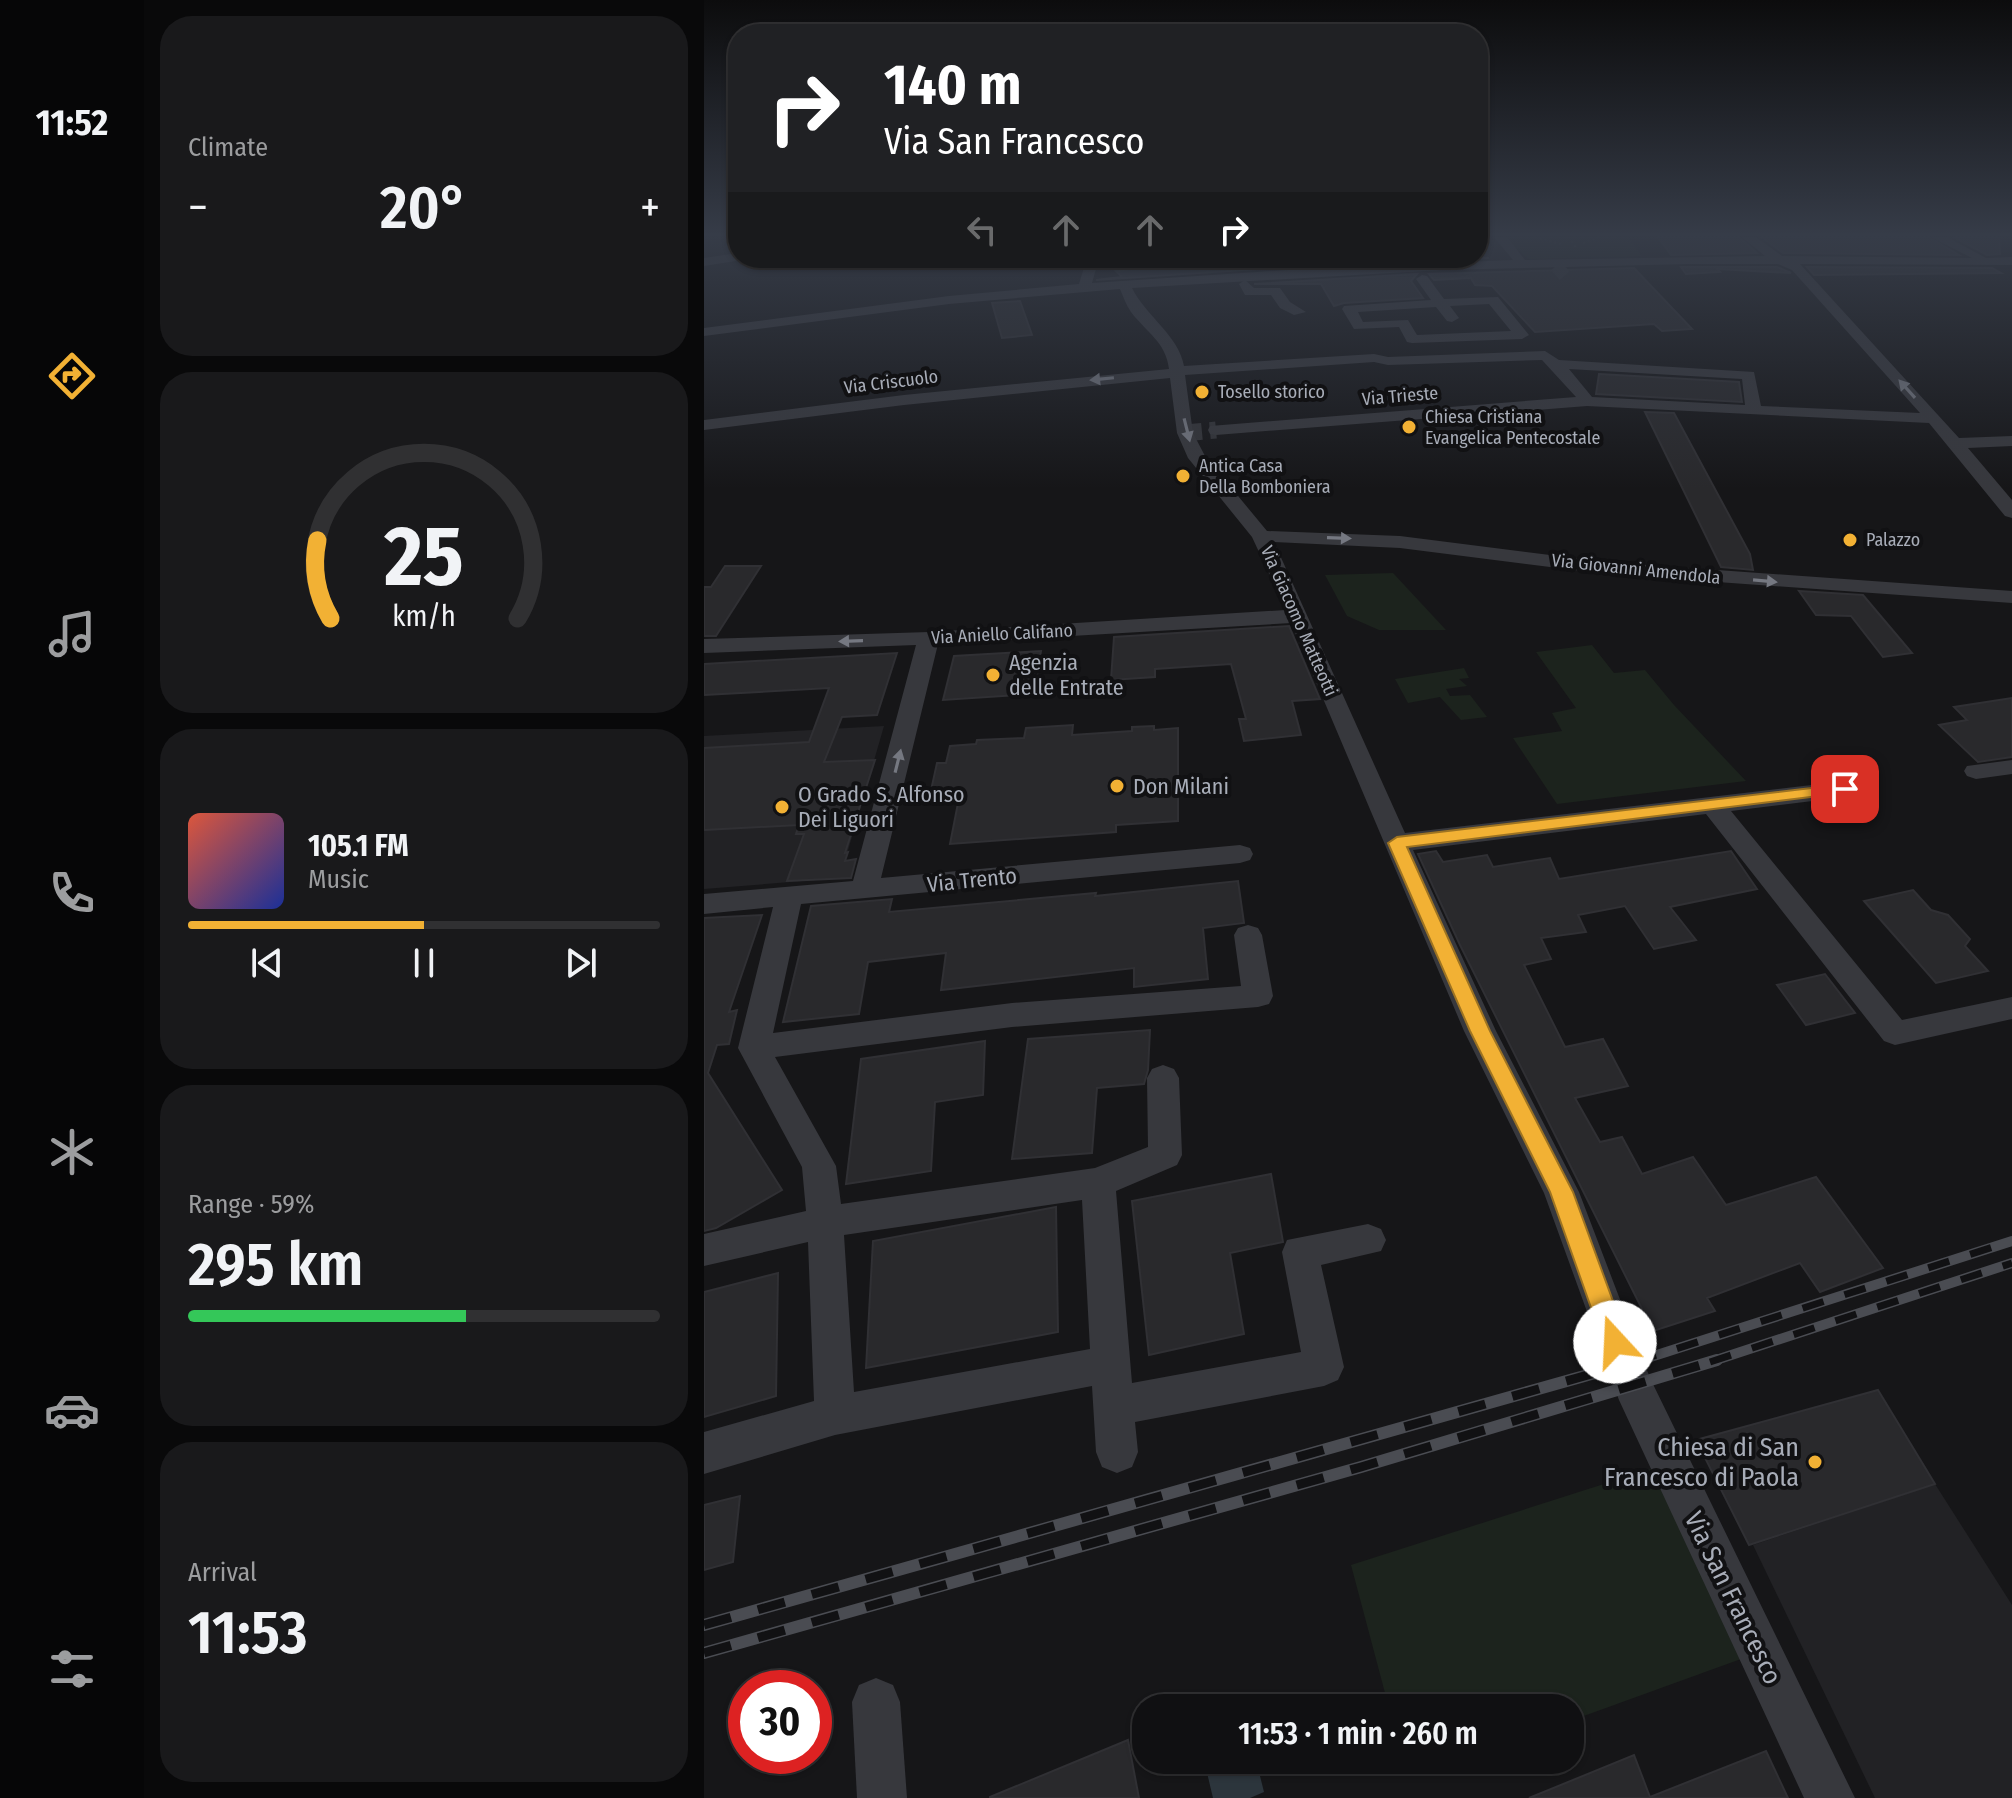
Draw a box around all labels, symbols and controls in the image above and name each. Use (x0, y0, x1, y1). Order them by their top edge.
text: 140 m (884, 52, 1021, 119)
icon: right (752, 56, 856, 160)
text: 11:52 (36, 101, 108, 145)
text: Via San Francesco (884, 120, 1145, 164)
text: Climate (188, 132, 268, 163)
text: 20° (380, 172, 468, 244)
text: − (188, 181, 208, 234)
text: + (640, 181, 660, 234)
icon: left (960, 208, 1004, 252)
icon: ahead (1044, 208, 1088, 252)
icon: ahead (1128, 208, 1172, 252)
icon: right (1212, 208, 1256, 252)
icon: directions (44, 348, 100, 404)
street label: Via Criscuolo (843, 365, 939, 399)
one-way arrow (1089, 373, 1114, 386)
one-way arrow (1899, 379, 1917, 398)
place label: Tosello storico (1218, 381, 1325, 403)
street label: Via Trieste (1361, 382, 1439, 410)
marker: Tosello storico (1193, 383, 1211, 401)
place label: Chiesa Cristiana Evangelica Pentecostale (1425, 406, 1600, 449)
one-way arrow (1181, 418, 1193, 443)
marker: Chiesa Cristiana Evangelica Pentecostale (1400, 418, 1418, 436)
place label: Antica Casa Della Bomboniera (1199, 455, 1331, 498)
marker: Antica Casa Della Bomboniera (1174, 467, 1192, 485)
text: 25 (383, 506, 464, 606)
place label: Palazzo (1866, 529, 1920, 551)
marker: Palazzo (1841, 531, 1859, 549)
one-way arrow (1327, 532, 1352, 545)
street label: Via Giacomo Matteotti (1256, 542, 1342, 700)
street label: Via Giovanni Amendola (1551, 549, 1722, 589)
one-way arrow (1753, 575, 1778, 588)
text: km/h (392, 599, 456, 634)
icon: music (44, 606, 100, 662)
street label: Via Aniello Califano (930, 619, 1074, 649)
one-way arrow (838, 634, 863, 647)
place label: Agenzia delle Entrate (1009, 649, 1124, 701)
marker: Agenzia delle Entrate (984, 666, 1002, 684)
one-way arrow (892, 749, 904, 774)
pin (1811, 755, 1879, 823)
icon: arrive (1823, 767, 1867, 811)
place label: Don Milani (1133, 773, 1229, 800)
marker: Don Milani (1108, 777, 1126, 795)
place label: O Grado S. Alfonso Dei Liguori (798, 781, 965, 833)
marker: O Grado S. Alfonso Dei Liguori (773, 798, 791, 816)
text: 105.1 FM (308, 828, 409, 864)
street label: Via Trento (926, 862, 1018, 898)
text: Music (308, 864, 369, 895)
icon: phone (44, 865, 100, 921)
icon: previous (245, 941, 289, 985)
icon: pause (402, 941, 446, 985)
icon: next (559, 941, 603, 985)
icon: climate (44, 1124, 100, 1180)
text: Range · 59% (188, 1189, 314, 1220)
text: 295 km (188, 1229, 363, 1301)
position arrow (1573, 1300, 1657, 1384)
icon: car (44, 1382, 100, 1438)
place label: Chiesa di San Francesco di Paola (1604, 1432, 1799, 1493)
marker: Chiesa di San Francesco di Paola (1806, 1453, 1824, 1471)
street label: Via San Francesco (1678, 1507, 1788, 1689)
text: Arrival (188, 1557, 257, 1588)
text: 11:53 (188, 1597, 308, 1669)
icon: filters (44, 1641, 100, 1697)
speed limit sign: 30 (728, 1670, 832, 1774)
text: 11:53 · 1 min · 260 m (1238, 1716, 1478, 1752)

